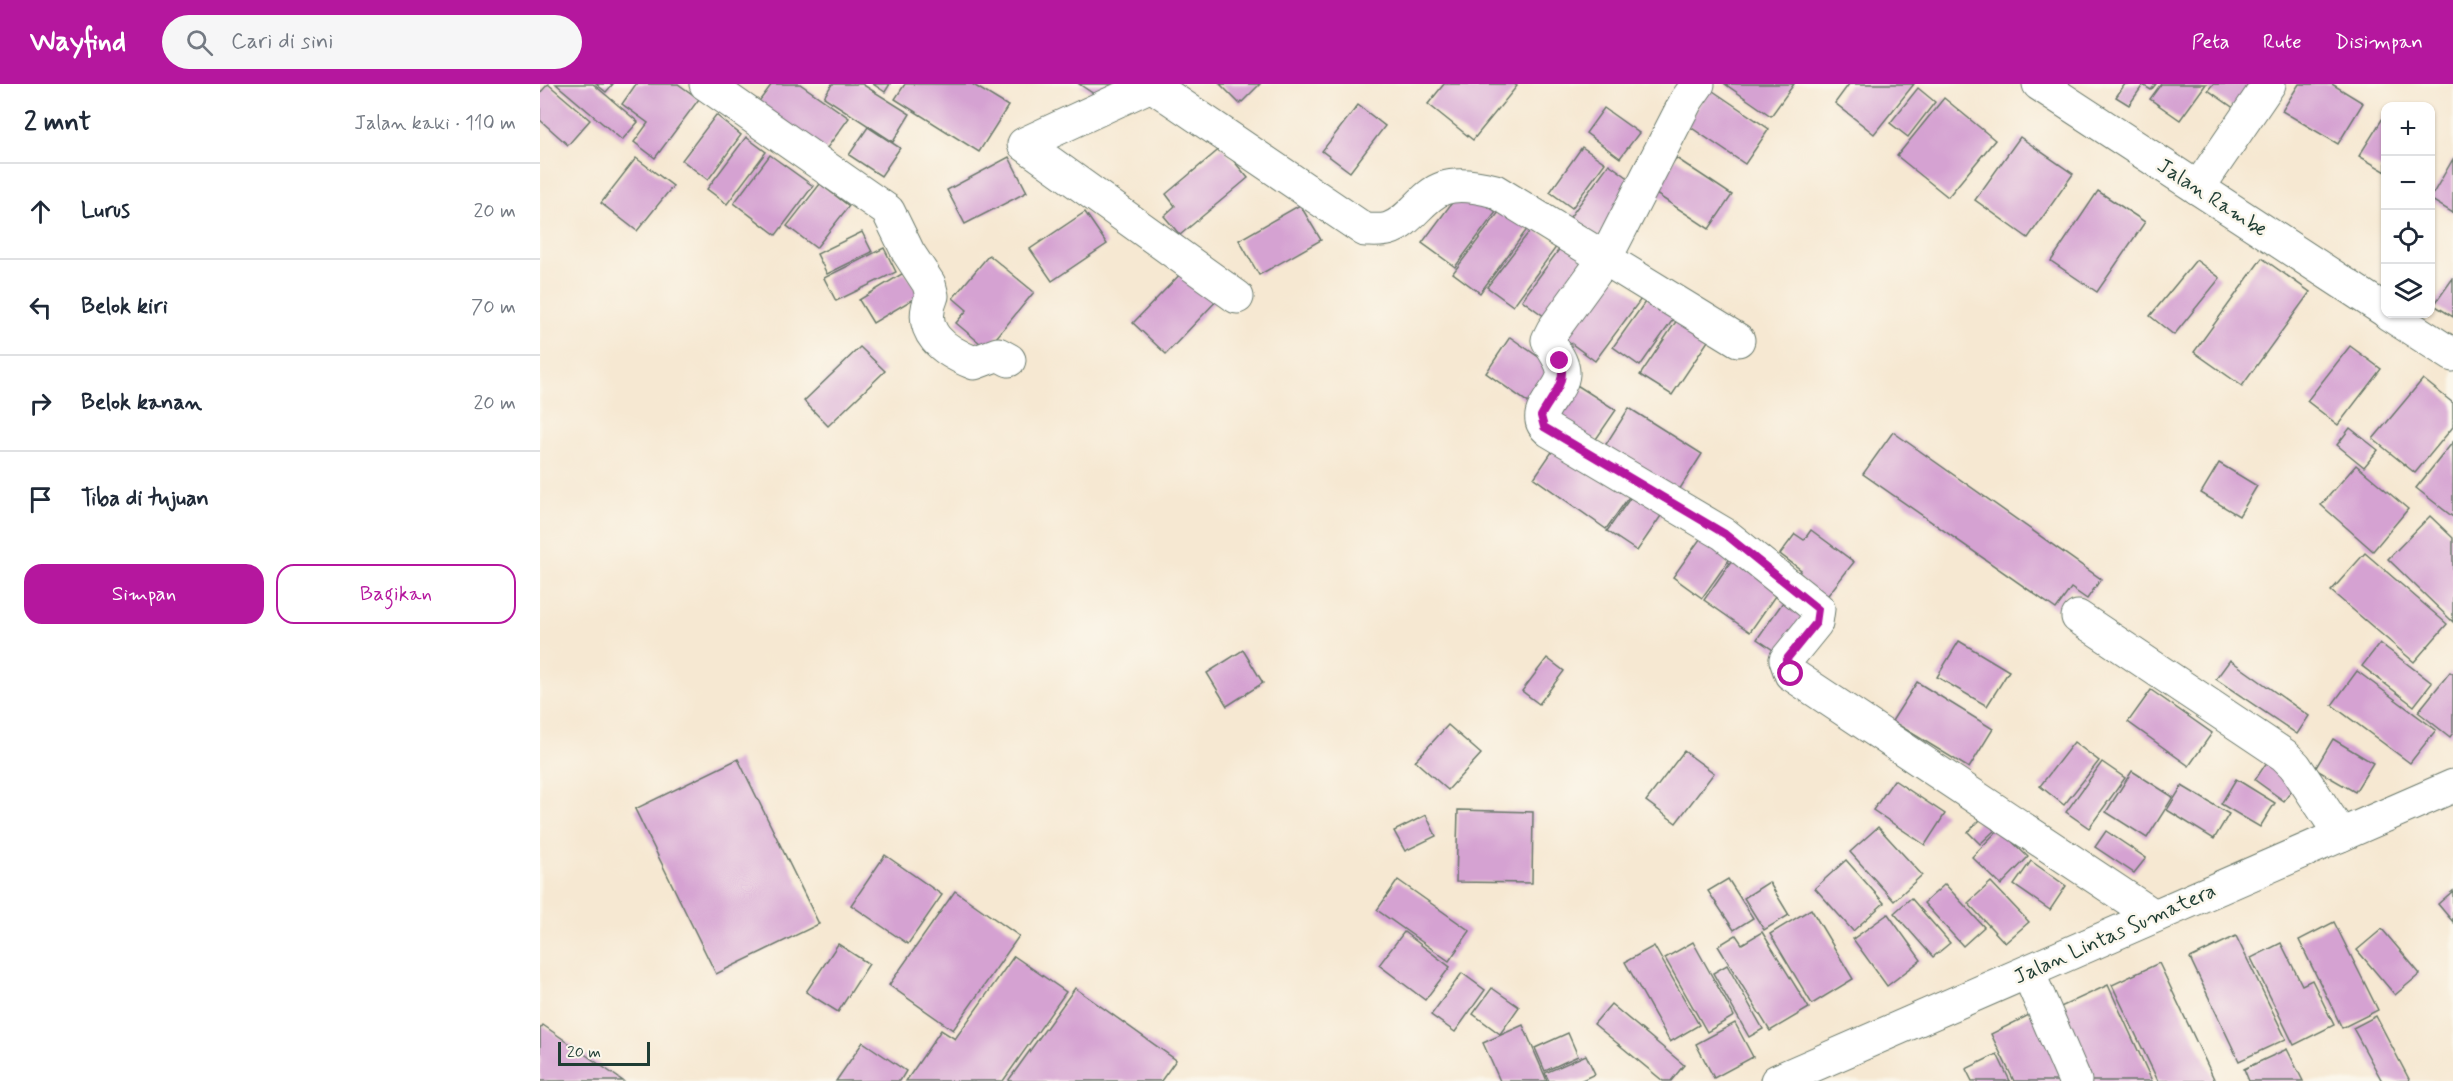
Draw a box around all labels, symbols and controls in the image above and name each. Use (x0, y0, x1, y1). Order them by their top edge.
search box (162, 15, 582, 69)
text: Wayfind (30, 24, 126, 61)
icon: search (183, 26, 216, 59)
text: Cari di sini (231, 28, 334, 56)
text: Peta (2192, 28, 2230, 56)
text: Rute (2263, 28, 2302, 56)
text: Disimpan (2335, 28, 2423, 56)
map controls (2381, 102, 2435, 318)
button: + (2381, 102, 2435, 156)
text: 2 mnt (24, 106, 91, 140)
text: Jalan kaki · 110 m (354, 110, 516, 137)
street label: Jalan Rambe (2152, 152, 2272, 244)
button: − (2381, 156, 2435, 210)
icon: ahead (24, 195, 57, 228)
text: Lurus (81, 197, 130, 225)
text: 20 m (473, 198, 516, 225)
button: locate (2381, 210, 2435, 264)
button: layers (2381, 264, 2435, 318)
icon: left (24, 291, 57, 324)
text: Belok kiri (81, 293, 168, 321)
text: 70 m (471, 294, 516, 321)
route end (1546, 347, 1572, 373)
icon: right (24, 387, 57, 420)
text: Belok kanan (81, 389, 202, 417)
text: 20 m (473, 390, 516, 417)
icon: arrive (24, 483, 57, 516)
text: Tiba di tujuan (81, 485, 209, 513)
button: Simpan (24, 564, 264, 624)
button: Bagikan (276, 564, 516, 624)
route start (1777, 660, 1803, 686)
street label: Jalan Lintas Sumatera (2009, 877, 2221, 991)
scale bar (558, 1039, 650, 1066)
text: 20 m (567, 1042, 601, 1063)

